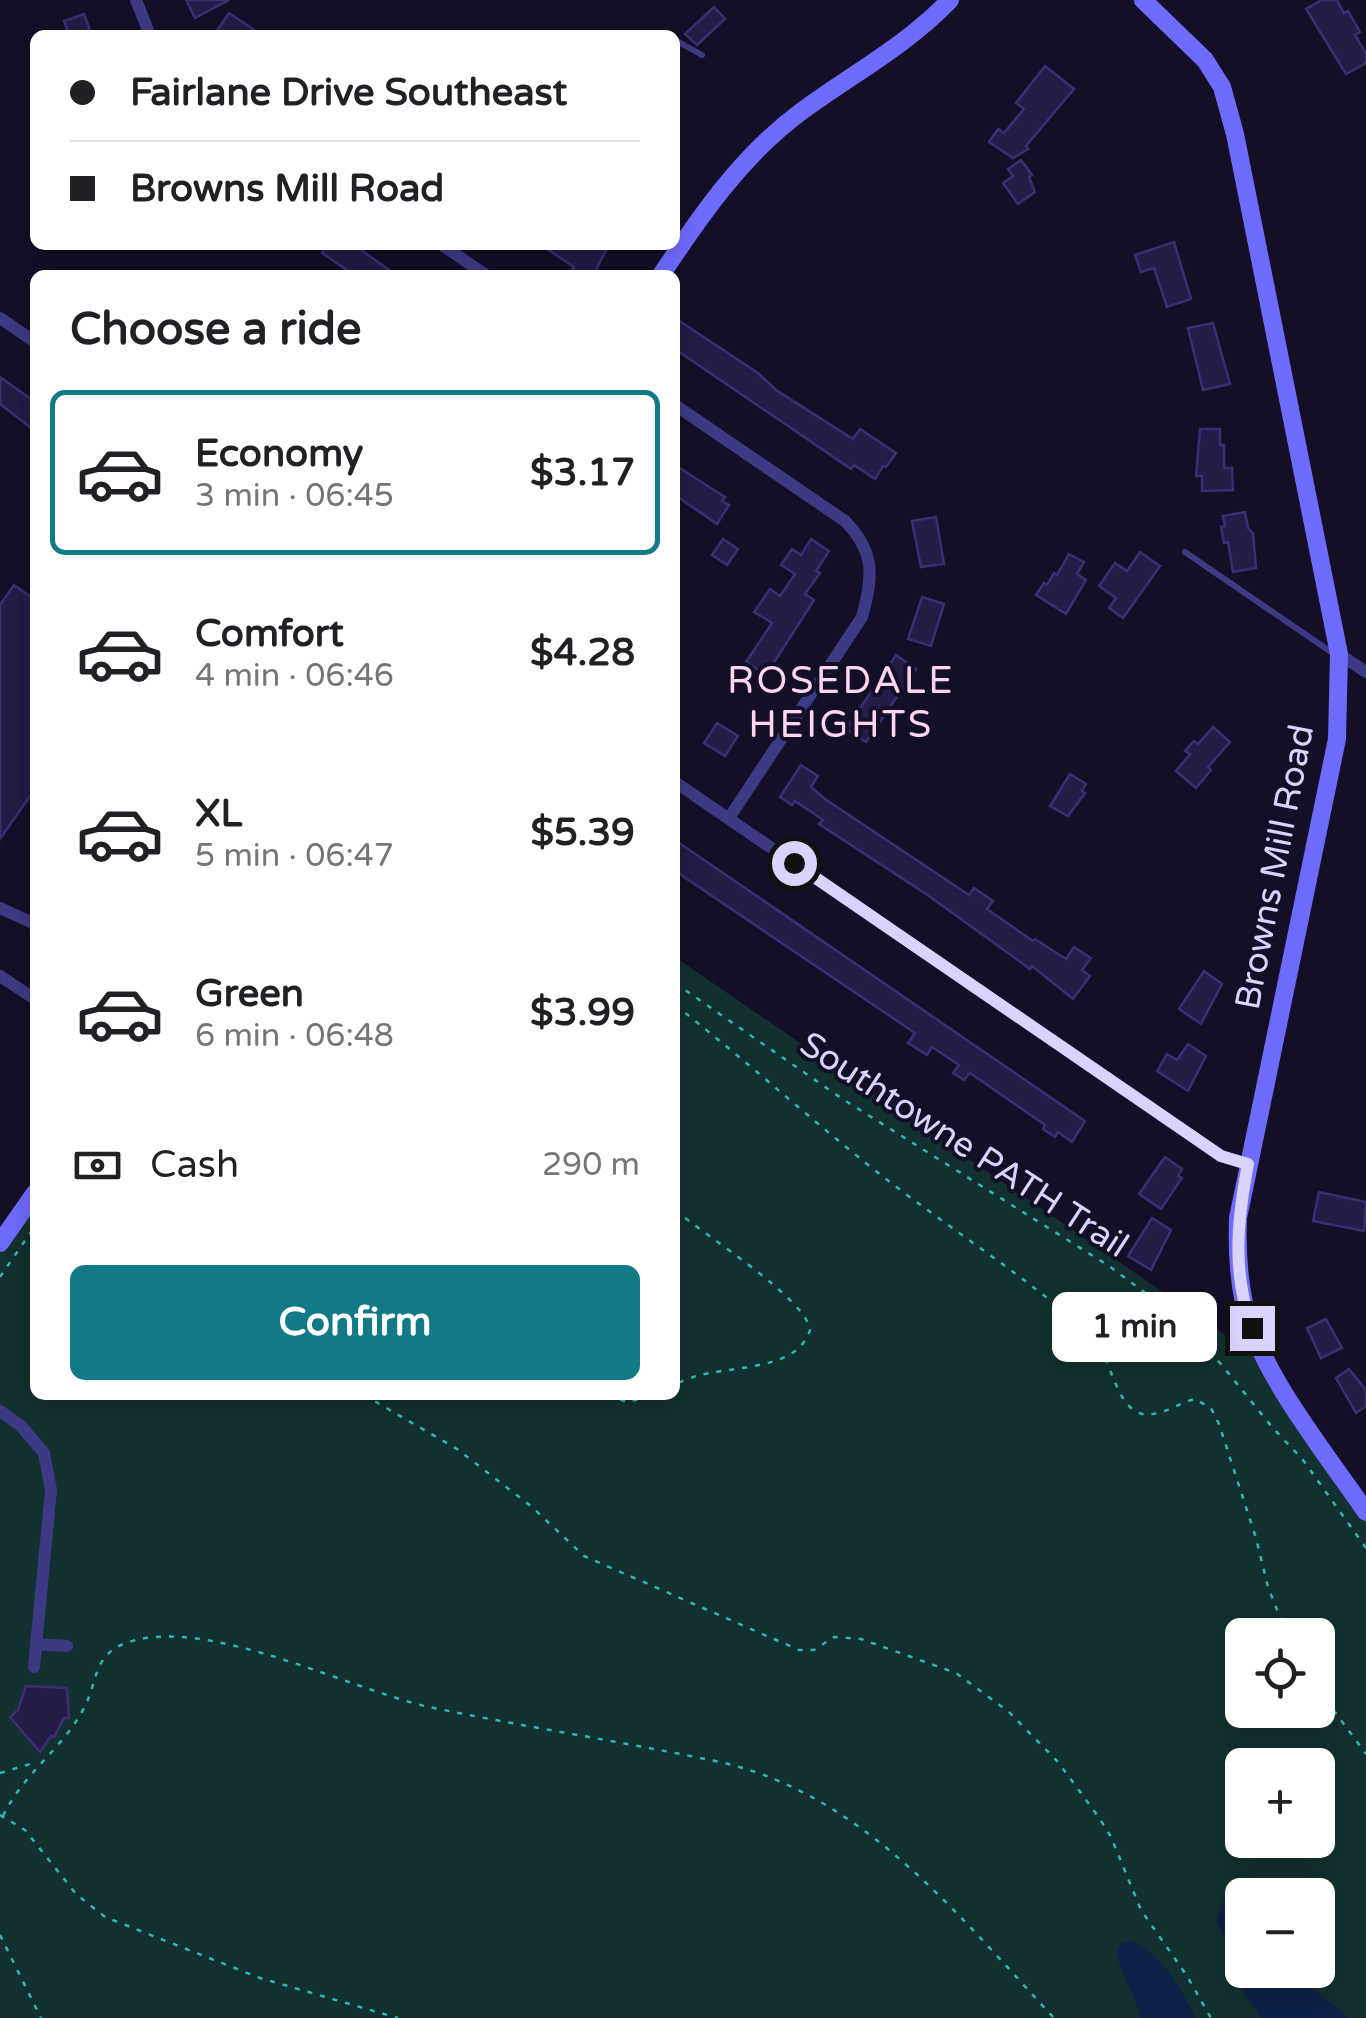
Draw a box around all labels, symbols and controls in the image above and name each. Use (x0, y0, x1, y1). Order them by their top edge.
text: Fairlane Drive Southeast (130, 70, 567, 116)
text: Browns Mill Road (130, 166, 444, 212)
text: Choose a ride (70, 303, 361, 357)
icon: car (75, 428, 165, 518)
text: Economy (195, 431, 363, 477)
text: $3.17 (530, 450, 635, 496)
text: 3 min · 06:45 (195, 477, 394, 515)
icon: car (75, 608, 165, 698)
text: Comfort (195, 611, 344, 657)
text: $4.28 (530, 630, 635, 676)
text: 4 min · 06:46 (195, 657, 394, 695)
district label: ROSEDALE HEIGHTS (727, 658, 955, 748)
street label: Browns Mill Road (1227, 721, 1323, 1013)
icon: car (75, 788, 165, 878)
text: XL (195, 791, 242, 837)
text: $5.39 (530, 810, 635, 856)
text: 5 min · 06:47 (195, 837, 394, 875)
route start (772, 841, 817, 886)
icon: car (75, 968, 165, 1058)
text: Green (195, 971, 304, 1017)
text: $3.99 (530, 990, 635, 1036)
text: 6 min · 06:48 (195, 1017, 394, 1055)
street label: Southtowne PATH Trail (792, 1023, 1136, 1267)
icon: cash (70, 1138, 125, 1193)
text: Cash (150, 1142, 239, 1188)
text: 290 m (542, 1146, 640, 1184)
button: Confirm (70, 1265, 640, 1380)
callout: 1 min (1052, 1293, 1217, 1363)
route end (1230, 1306, 1275, 1351)
text: 1 min (1092, 1308, 1177, 1346)
map controls (1225, 1618, 1335, 1988)
button: locate (1225, 1618, 1335, 1728)
button: + (1225, 1748, 1335, 1858)
button: − (1225, 1878, 1335, 1988)

